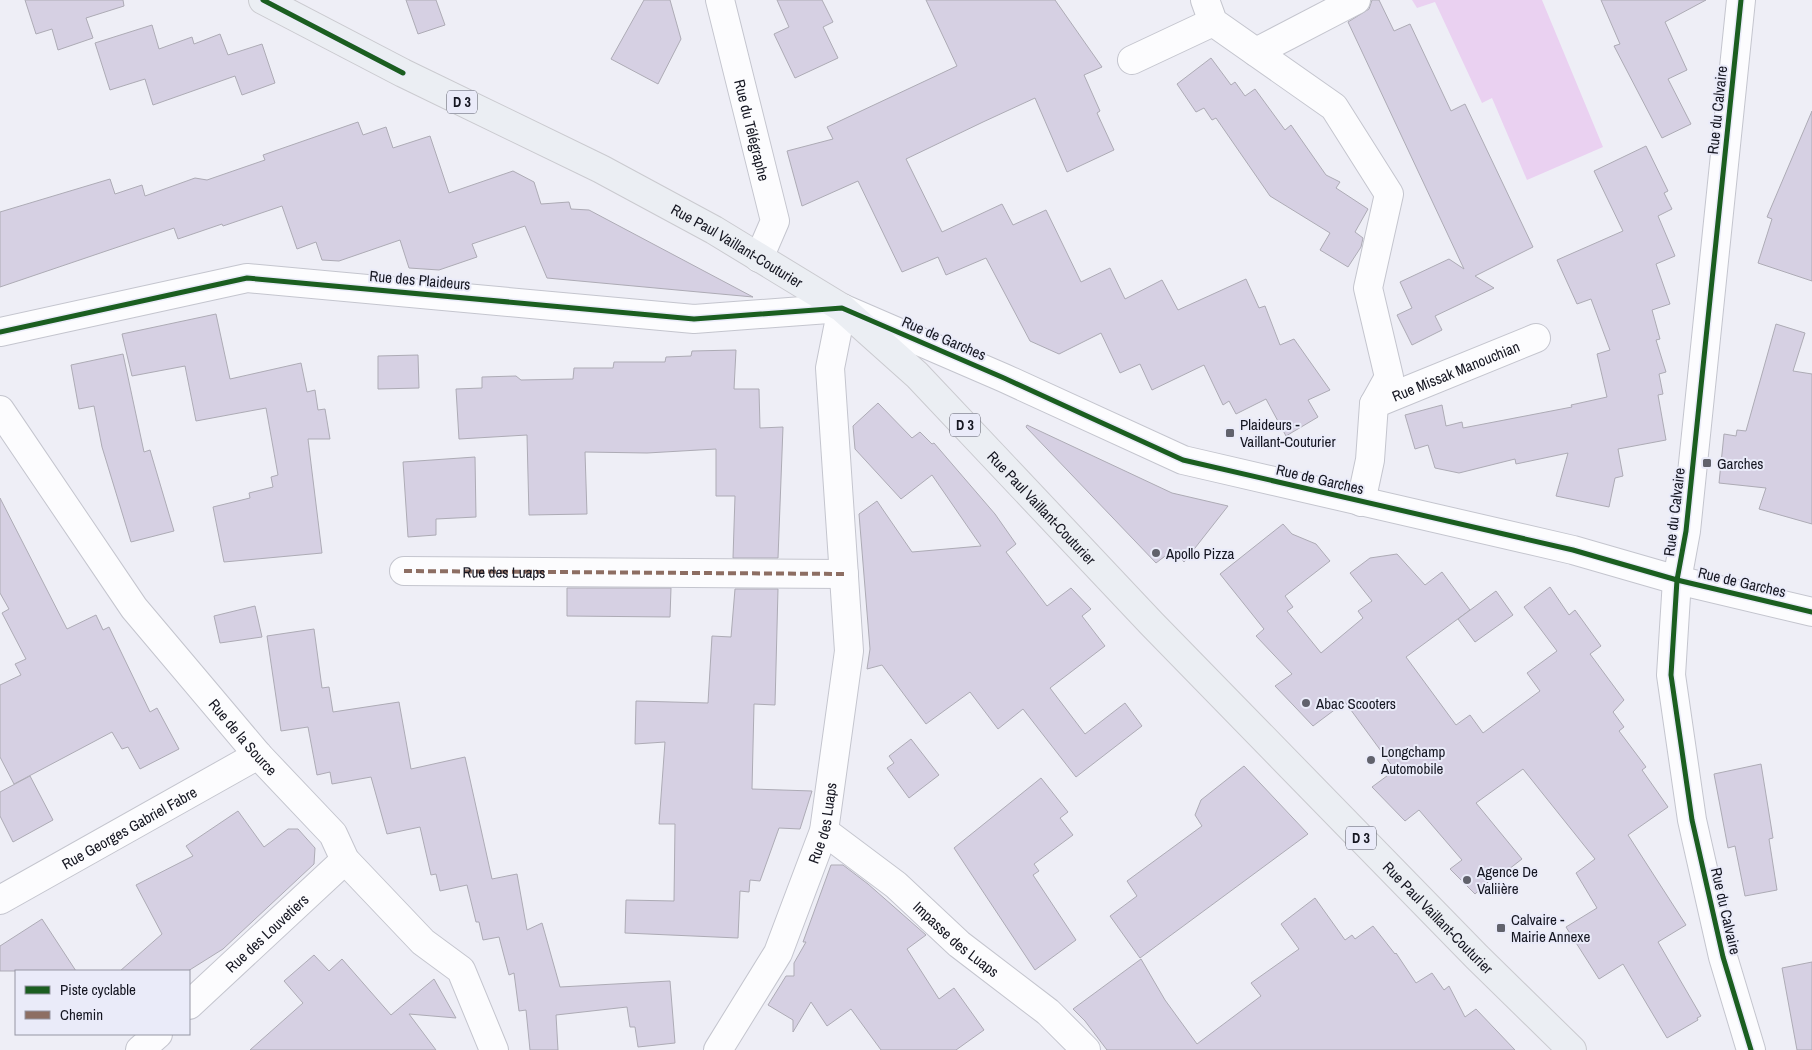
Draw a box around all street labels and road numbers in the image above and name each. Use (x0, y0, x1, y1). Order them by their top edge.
street label: Rue du Calvaire (1702, 65, 1732, 155)
street label: Rue du Télégraphe (730, 77, 775, 183)
road number: D 3 (447, 90, 477, 114)
street label: Rue Paul Vaillant-Couturier (667, 198, 807, 292)
street label: Rue des Plaideurs (369, 265, 471, 295)
street label: Rue de Garches (899, 311, 989, 365)
street label: Rue Missak Manouchian (1388, 335, 1522, 406)
road number: D 3 (950, 414, 980, 436)
street label: Rue Paul Vaillant-Couturier (983, 446, 1101, 569)
street label: Rue de Garches (1274, 459, 1366, 499)
street label: Rue du Calvaire (1658, 466, 1690, 557)
street label: Rue des Luaps (463, 561, 545, 582)
street label: Rue de Garches (1696, 562, 1788, 602)
street label: Rue de la Source (204, 694, 282, 780)
street label: Rue Georges Gabriel Fabre (58, 781, 201, 874)
street label: Rue des Luaps (802, 781, 841, 866)
road number: D 3 (1346, 826, 1376, 850)
street label: Rue Paul Vaillant-Couturier (1378, 856, 1498, 978)
street label: Rue du Calvaire (1706, 865, 1746, 957)
street label: Rue des Louvetiers (220, 889, 313, 977)
street label: Impasse des Luaps (909, 896, 1004, 982)

